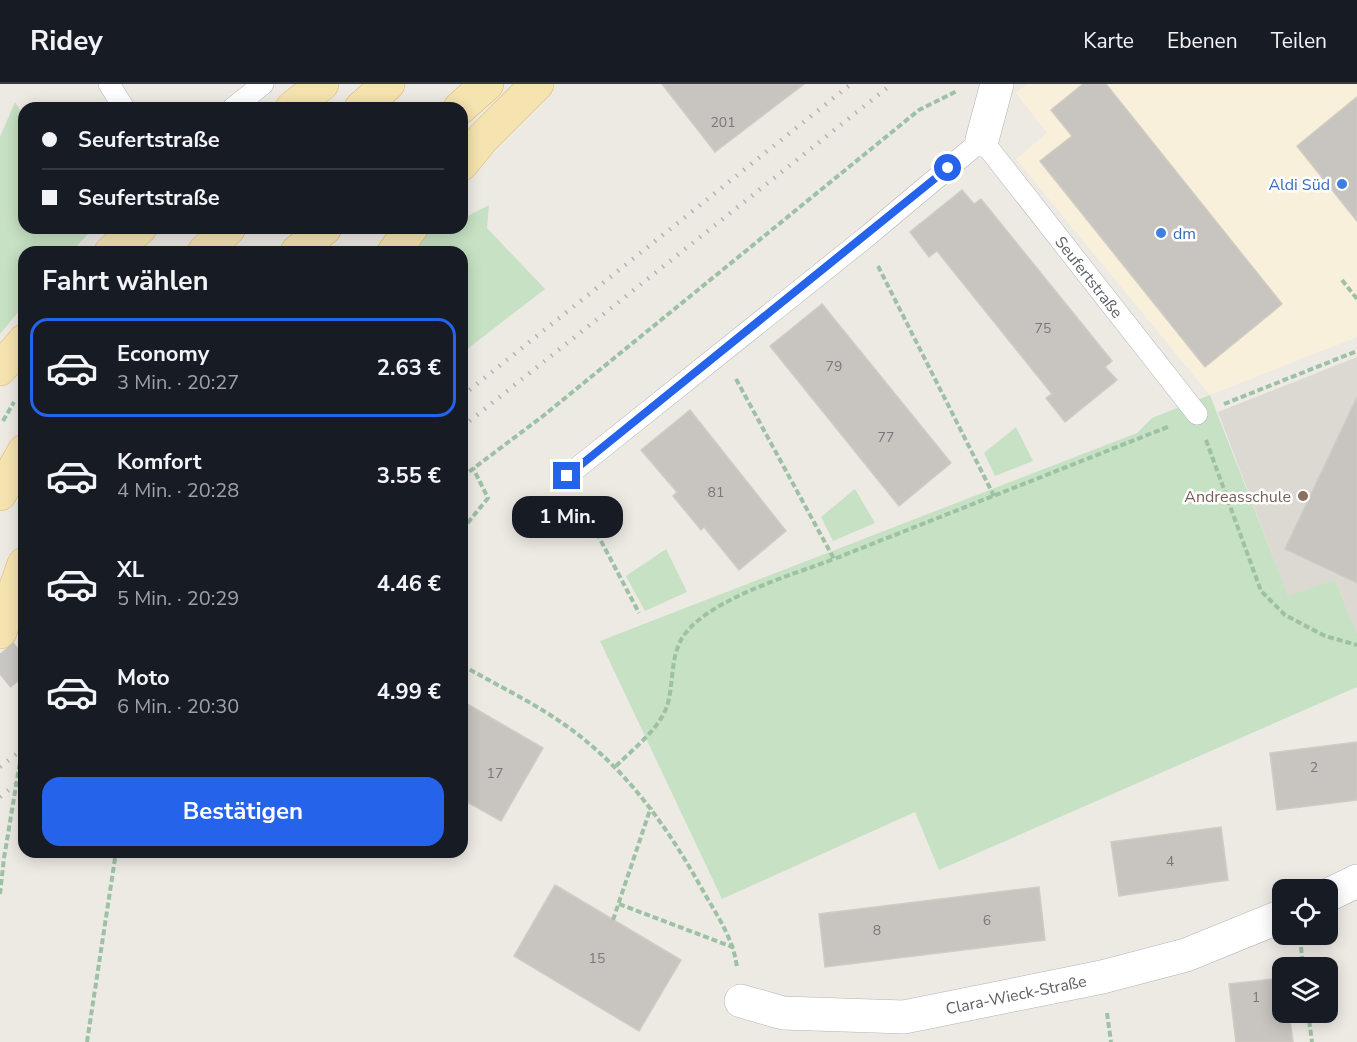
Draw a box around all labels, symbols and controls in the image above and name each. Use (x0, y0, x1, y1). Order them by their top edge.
text: Ridey (30, 22, 103, 60)
text: Karte (1083, 27, 1134, 55)
text: Ebenen (1167, 27, 1238, 55)
text: Teilen (1271, 27, 1327, 55)
house number: 201 (710, 113, 736, 132)
text: Seufertstraße (78, 125, 220, 155)
route start (934, 154, 961, 181)
place label: Aldi Süd (1268, 174, 1330, 196)
marker: Aldi Süd (1335, 177, 1349, 191)
text: Seufertstraße (78, 183, 220, 213)
place label: dm (1173, 223, 1196, 245)
marker: dm (1154, 226, 1168, 240)
street label: Seufertstraße (1050, 232, 1128, 323)
text: Fahrt wählen (42, 263, 208, 300)
house number: 75 (1035, 319, 1051, 338)
text: Economy (117, 339, 209, 369)
icon: car (45, 341, 99, 395)
text: 2.63 € (377, 353, 441, 383)
house number: 79 (826, 357, 842, 376)
text: 3 Min. · 20:27 (117, 369, 239, 396)
house number: 77 (878, 428, 894, 447)
text: Komfort (117, 447, 201, 477)
icon: car (45, 449, 99, 503)
text: 3.55 € (377, 461, 441, 491)
route end (553, 462, 580, 489)
text: 4 Min. · 20:28 (117, 477, 239, 504)
house number: 81 (708, 483, 724, 502)
place label: Andreasschule (1184, 486, 1291, 508)
marker: Andreasschule (1296, 489, 1310, 503)
callout: 1 Min. (512, 497, 622, 539)
text: 1 Min. (539, 503, 596, 530)
text: XL (117, 555, 144, 585)
icon: car (45, 557, 99, 611)
text: 4.46 € (377, 569, 441, 599)
text: 5 Min. · 20:29 (117, 585, 239, 612)
text: Moto (117, 663, 170, 693)
icon: car (45, 665, 99, 719)
text: 4.99 € (377, 677, 441, 707)
text: 6 Min. · 20:30 (117, 693, 239, 720)
house number: 2 (1310, 758, 1318, 777)
house number: 17 (487, 764, 503, 783)
button: Bestätigen (42, 777, 444, 846)
house number: 4 (1166, 852, 1174, 871)
map controls (1272, 879, 1338, 1023)
button: locate (1272, 879, 1338, 945)
house number: 6 (983, 911, 991, 930)
house number: 8 (873, 921, 881, 940)
house number: 15 (589, 949, 605, 968)
button: layers (1272, 957, 1338, 1023)
street label: Clara-Wieck-Straße (944, 970, 1089, 1020)
house number: 1 (1252, 988, 1260, 1007)

